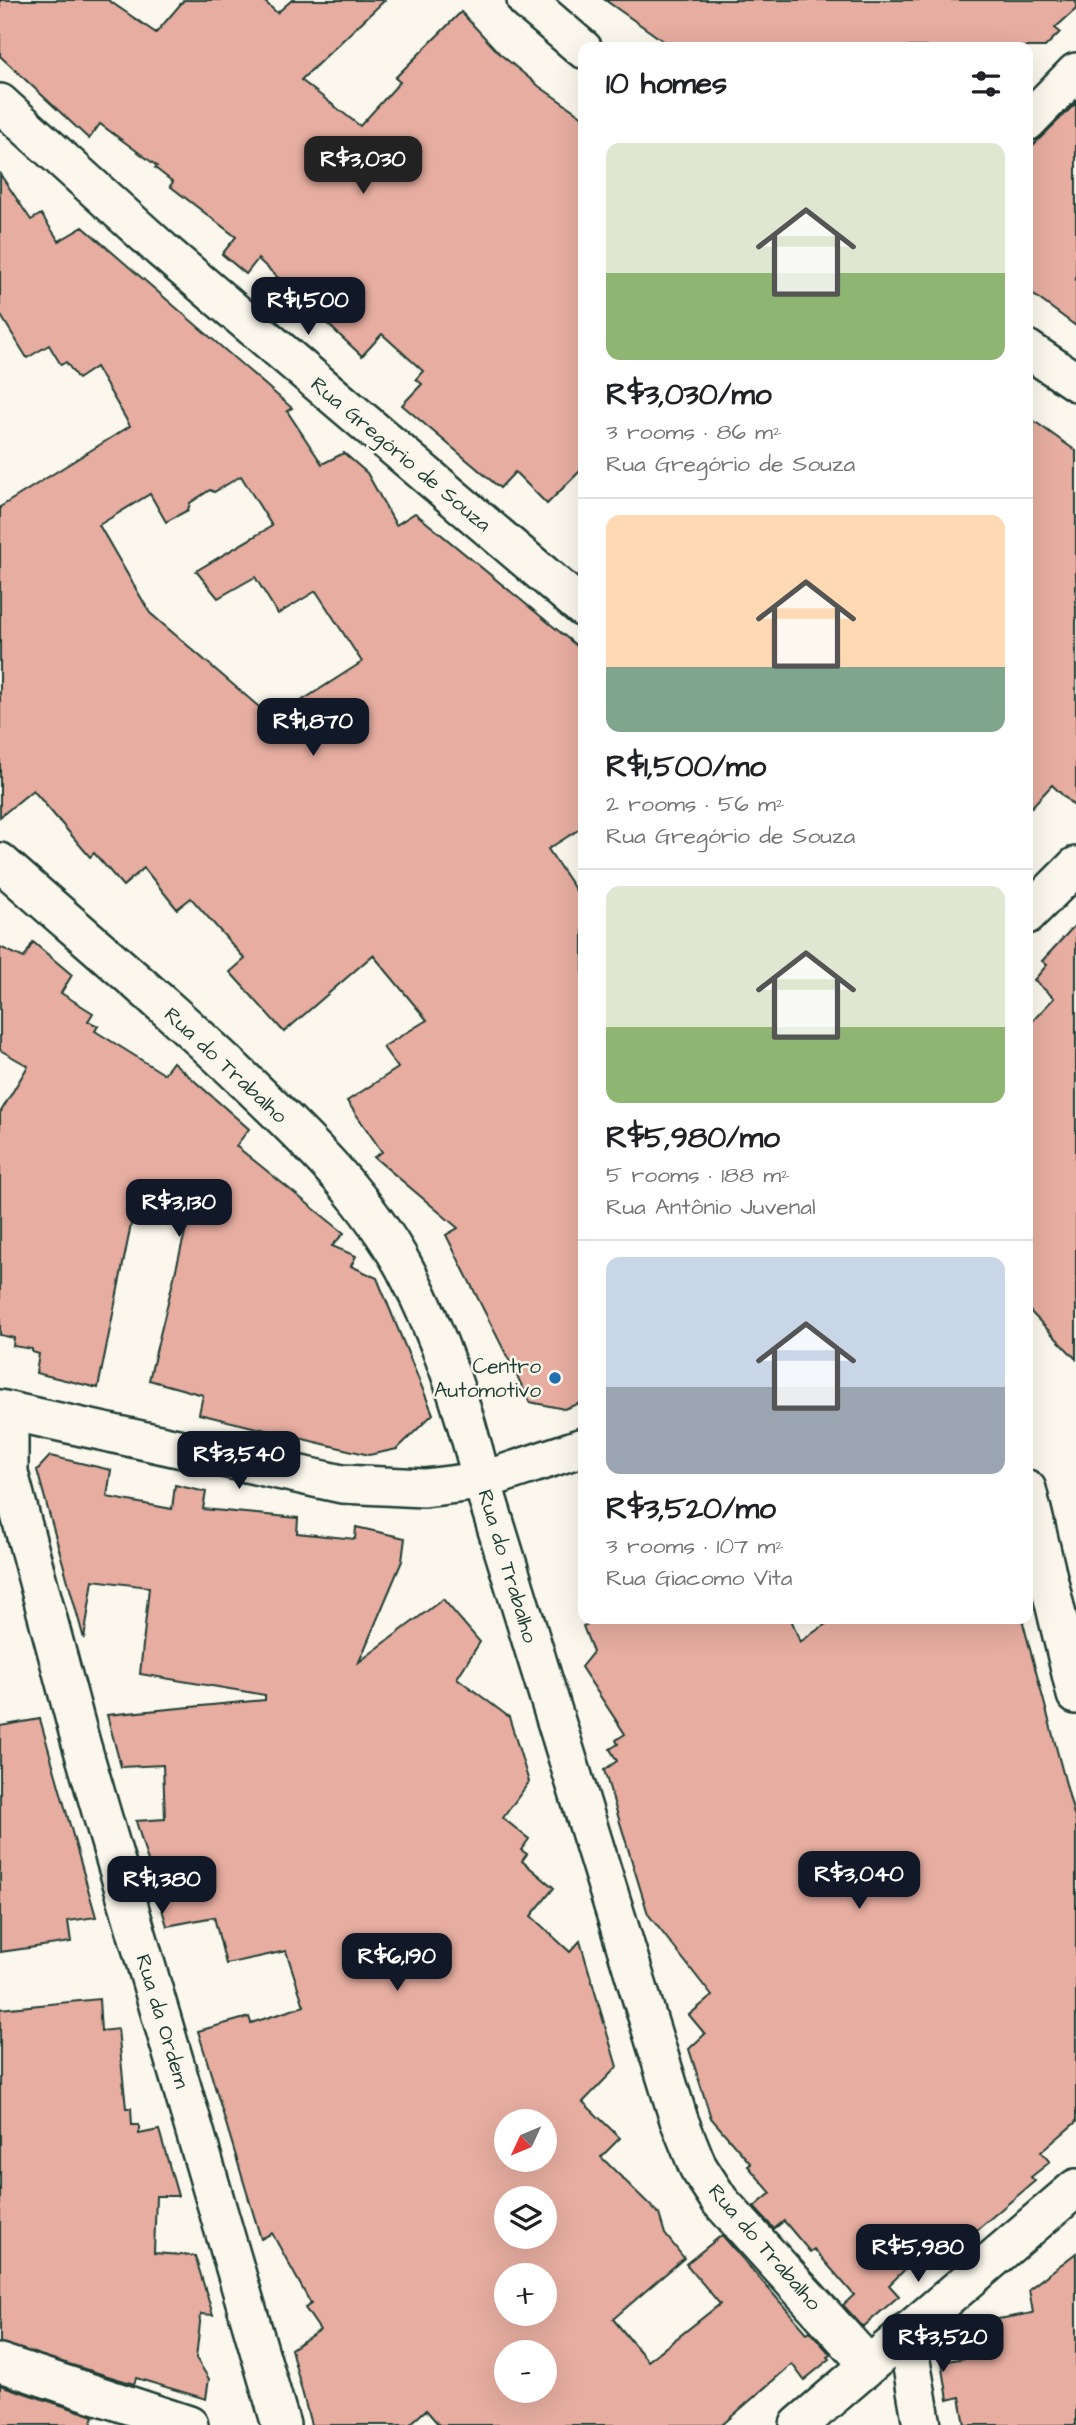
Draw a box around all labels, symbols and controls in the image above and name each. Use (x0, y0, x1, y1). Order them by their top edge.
text: 10 homes (606, 63, 727, 105)
icon: filters (967, 65, 1005, 103)
pin: R$3,030 (298, 136, 428, 196)
text: R$3,030 (320, 143, 406, 175)
icon: home (743, 189, 869, 315)
pin: R$1,500 (243, 278, 373, 337)
text: R$1,500 (267, 284, 349, 316)
street label: Rua Gregório de Souza (303, 370, 497, 540)
text: R$3,030/mo (606, 374, 772, 416)
text: 3 rooms · 86 m² (606, 416, 782, 448)
text: Rua Gregório de Souza (606, 448, 855, 480)
icon: home (743, 561, 869, 687)
pin: R$1,870 (248, 698, 378, 758)
text: R$1,870 (273, 705, 353, 737)
text: R$1,500/mo (606, 746, 766, 788)
text: 2 rooms · 56 m² (606, 788, 784, 820)
text: Rua Gregório de Souza (606, 820, 855, 852)
icon: home (743, 932, 869, 1058)
street label: Rua do Trabalho (158, 1001, 294, 1130)
text: R$5,980/mo (606, 1117, 780, 1159)
text: 5 rooms · 188 m² (606, 1159, 790, 1191)
pin: R$3,130 (114, 1180, 244, 1239)
text: R$3,130 (142, 1186, 216, 1218)
text: Rua Antônio Juvenal (606, 1191, 816, 1223)
icon: home (743, 1303, 869, 1429)
place label: Centro Automotivo (434, 1352, 541, 1405)
marker: Centro Automotivo (547, 1370, 563, 1386)
pin: R$3,540 (174, 1432, 304, 1491)
text: R$3,540 (193, 1438, 285, 1470)
street label: Rua do Trabalho (470, 1486, 545, 1647)
text: R$3,520/mo (606, 1488, 776, 1530)
text: 3 rooms · 107 m² (606, 1530, 784, 1562)
text: Rua Giacomo Vita (606, 1562, 793, 1594)
pin: R$3,040 (794, 1852, 924, 1911)
pin: R$1,380 (97, 1856, 227, 1916)
text: R$3,040 (814, 1858, 904, 1890)
text: R$1,380 (123, 1863, 201, 1895)
pin: R$6,190 (332, 1934, 462, 1993)
text: R$6,190 (358, 1940, 436, 1972)
street label: Rua da Ordem (128, 1951, 197, 2092)
north arrow (494, 2109, 556, 2172)
map controls (494, 2109, 557, 2403)
street label: Rua do Trabalho (702, 2178, 828, 2317)
button: layers (494, 2186, 557, 2249)
pin: R$5,980 (853, 2224, 983, 2284)
text: R$5,980 (872, 2231, 964, 2263)
button: + (494, 2263, 557, 2326)
pin: R$3,520 (878, 2314, 1008, 2374)
text: R$3,520 (899, 2321, 987, 2353)
button: − (494, 2340, 557, 2403)

